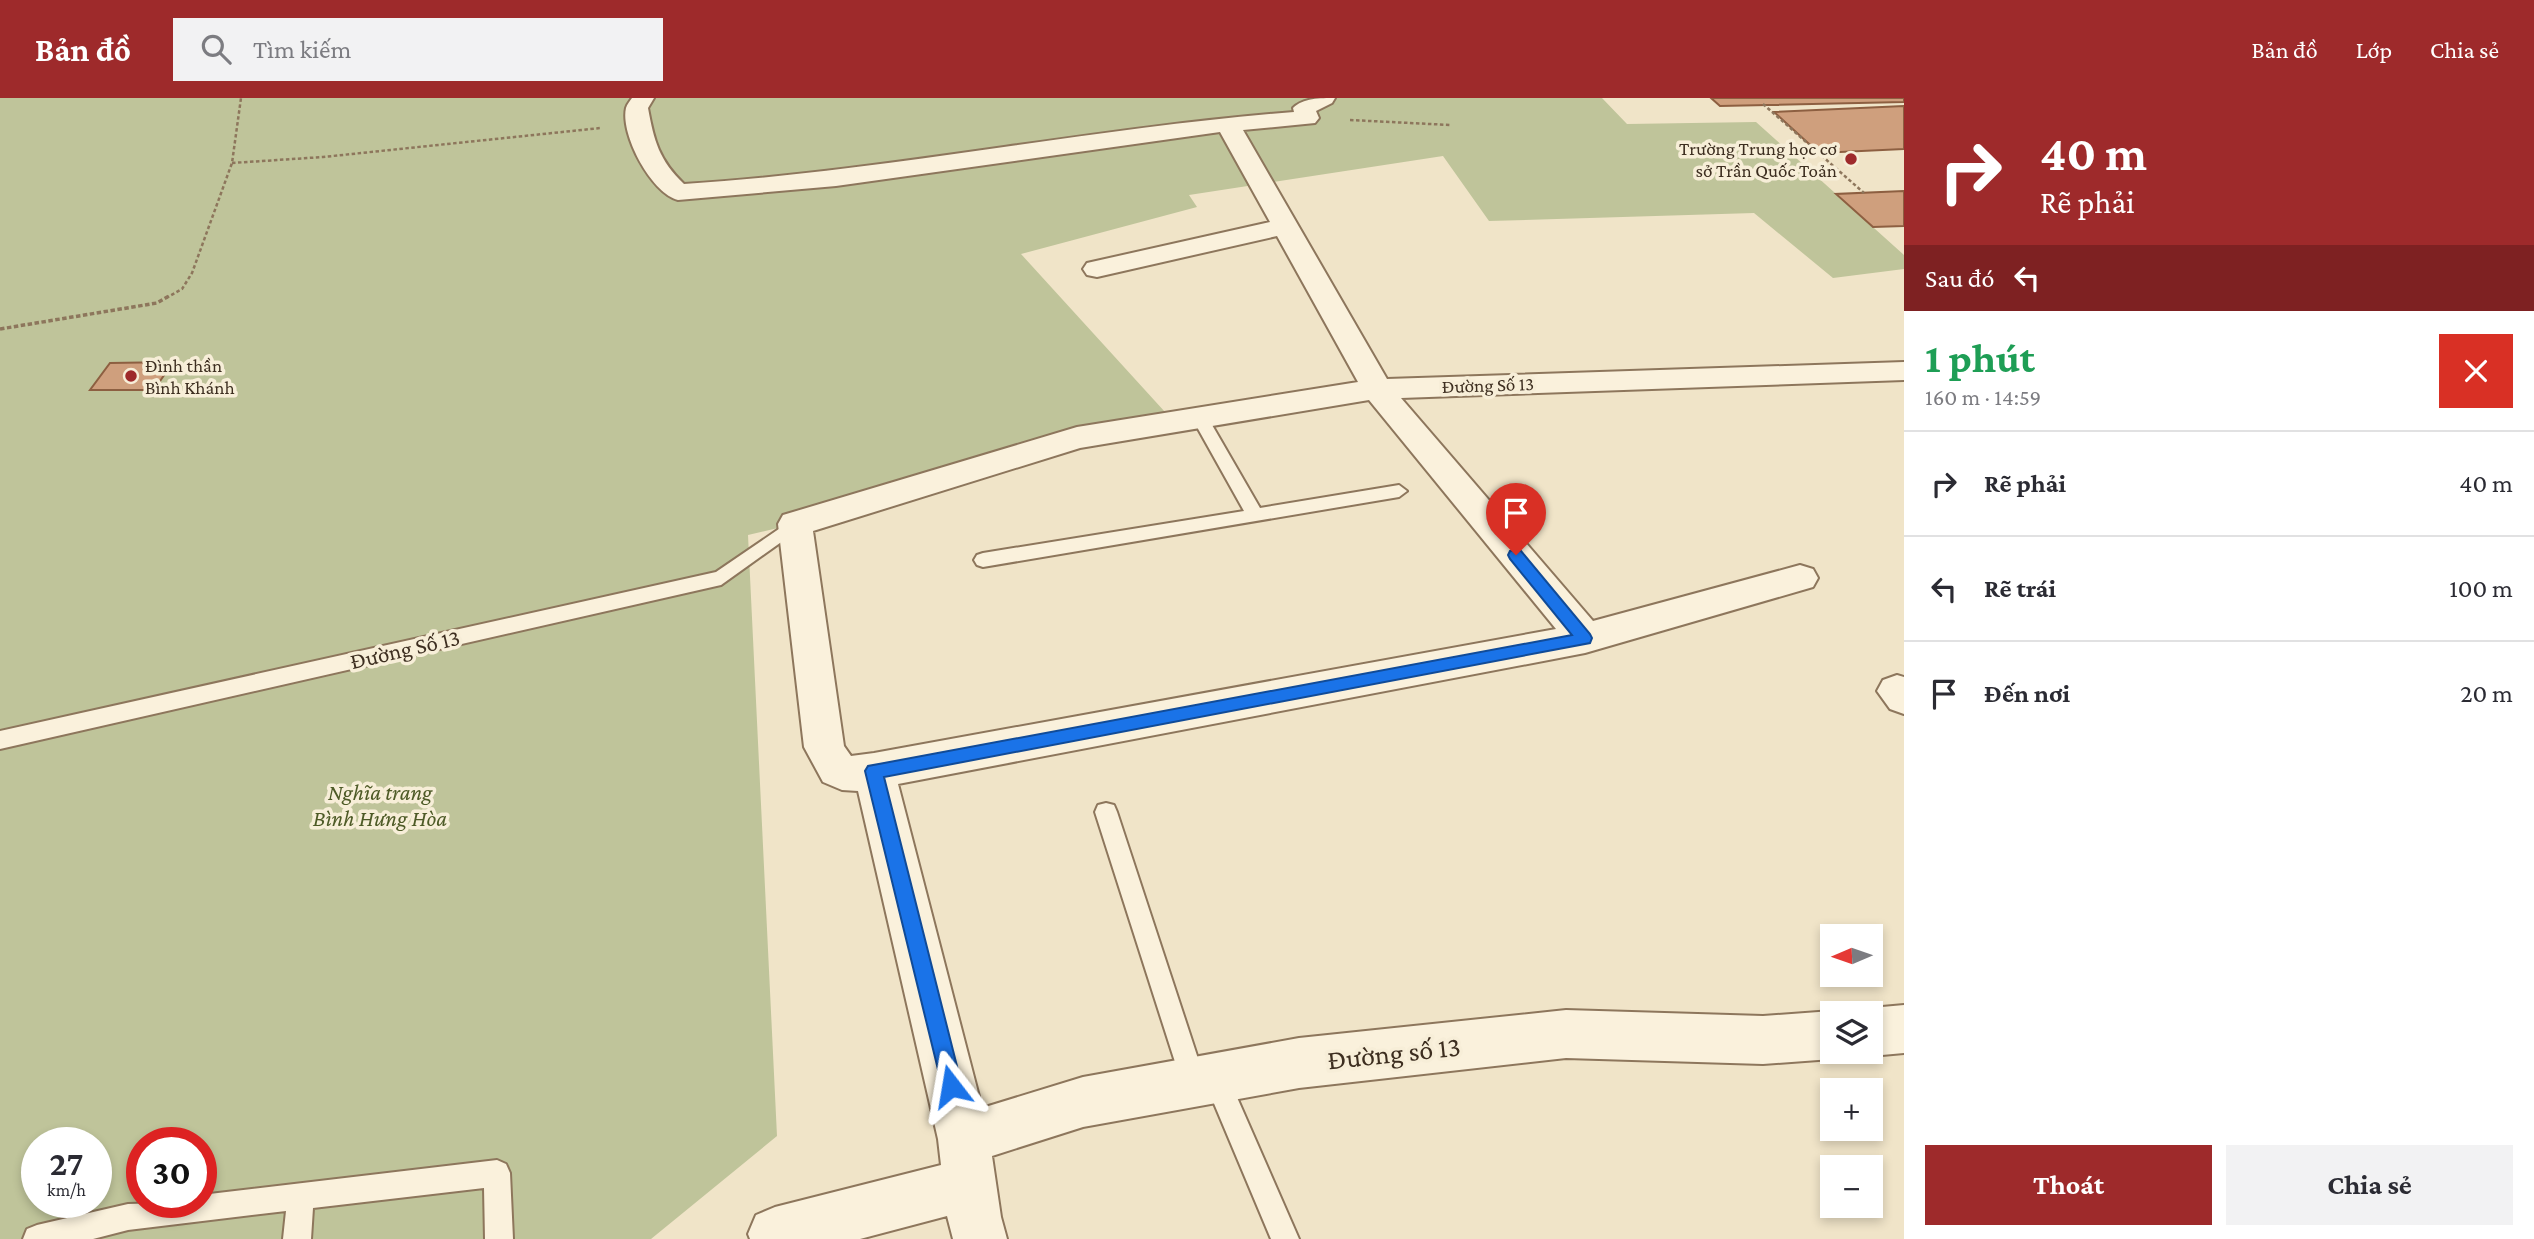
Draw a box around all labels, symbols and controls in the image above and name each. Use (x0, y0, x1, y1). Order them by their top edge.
search box (173, 18, 663, 81)
icon: search (197, 30, 235, 68)
text: Bản đồ (35, 31, 131, 68)
text: Tìm kiếm (253, 35, 351, 64)
text: Bản đồ (2251, 36, 2318, 63)
text: Lớp (2356, 36, 2392, 63)
text: Chia sẻ (2430, 36, 2499, 63)
icon: right (1925, 126, 2016, 217)
text: 40 m (2040, 126, 2147, 181)
place label: Trường Trung học cơ sở Trần Quốc Toản (1679, 138, 1838, 181)
marker: Trường Trung học cơ sở Trần Quốc Toản (1843, 151, 1859, 167)
text: Rẽ phải (2040, 184, 2135, 220)
icon: left (2008, 259, 2046, 297)
text: Sau đó (1925, 264, 1994, 293)
text: 1 phút (1925, 334, 2035, 381)
button: close (2439, 334, 2513, 408)
place label: Đình thần Bình Khánh (145, 355, 235, 398)
marker: Đình thần Bình Khánh (123, 368, 139, 384)
street label: Đường Số 13 (1442, 373, 1534, 397)
text: 160 m · 14:59 (1925, 384, 2041, 410)
icon: right (1925, 465, 1963, 503)
text: Rẽ phải (1984, 469, 2066, 498)
text: 40 m (2459, 469, 2513, 498)
pin (1486, 483, 1546, 555)
icon: arrive (1497, 494, 1535, 532)
icon: left (1925, 570, 1963, 608)
text: Rẽ trái (1984, 574, 2056, 603)
text: 100 m (2449, 574, 2513, 603)
street label: Đường Số 13 (348, 624, 462, 674)
icon: arrive (1925, 675, 1963, 713)
text: Đến nơi (1984, 679, 2070, 708)
text: 20 m (2460, 679, 2513, 708)
park label: Nghĩa trang Bình Hưng Hòa (313, 779, 447, 831)
north arrow (1820, 924, 1883, 987)
map controls (1820, 924, 1883, 1218)
button: layers (1820, 1001, 1883, 1064)
street label: Đường số 13 (1326, 1031, 1462, 1075)
position arrow (914, 1049, 988, 1123)
button: + (1820, 1078, 1883, 1141)
speed limit sign: 30 (126, 1127, 217, 1218)
text: 27 (50, 1144, 83, 1183)
button: Thoát (1925, 1145, 2212, 1225)
button: Chia sẻ (2226, 1145, 2513, 1225)
button: − (1820, 1155, 1883, 1218)
text: km/h (47, 1180, 86, 1200)

